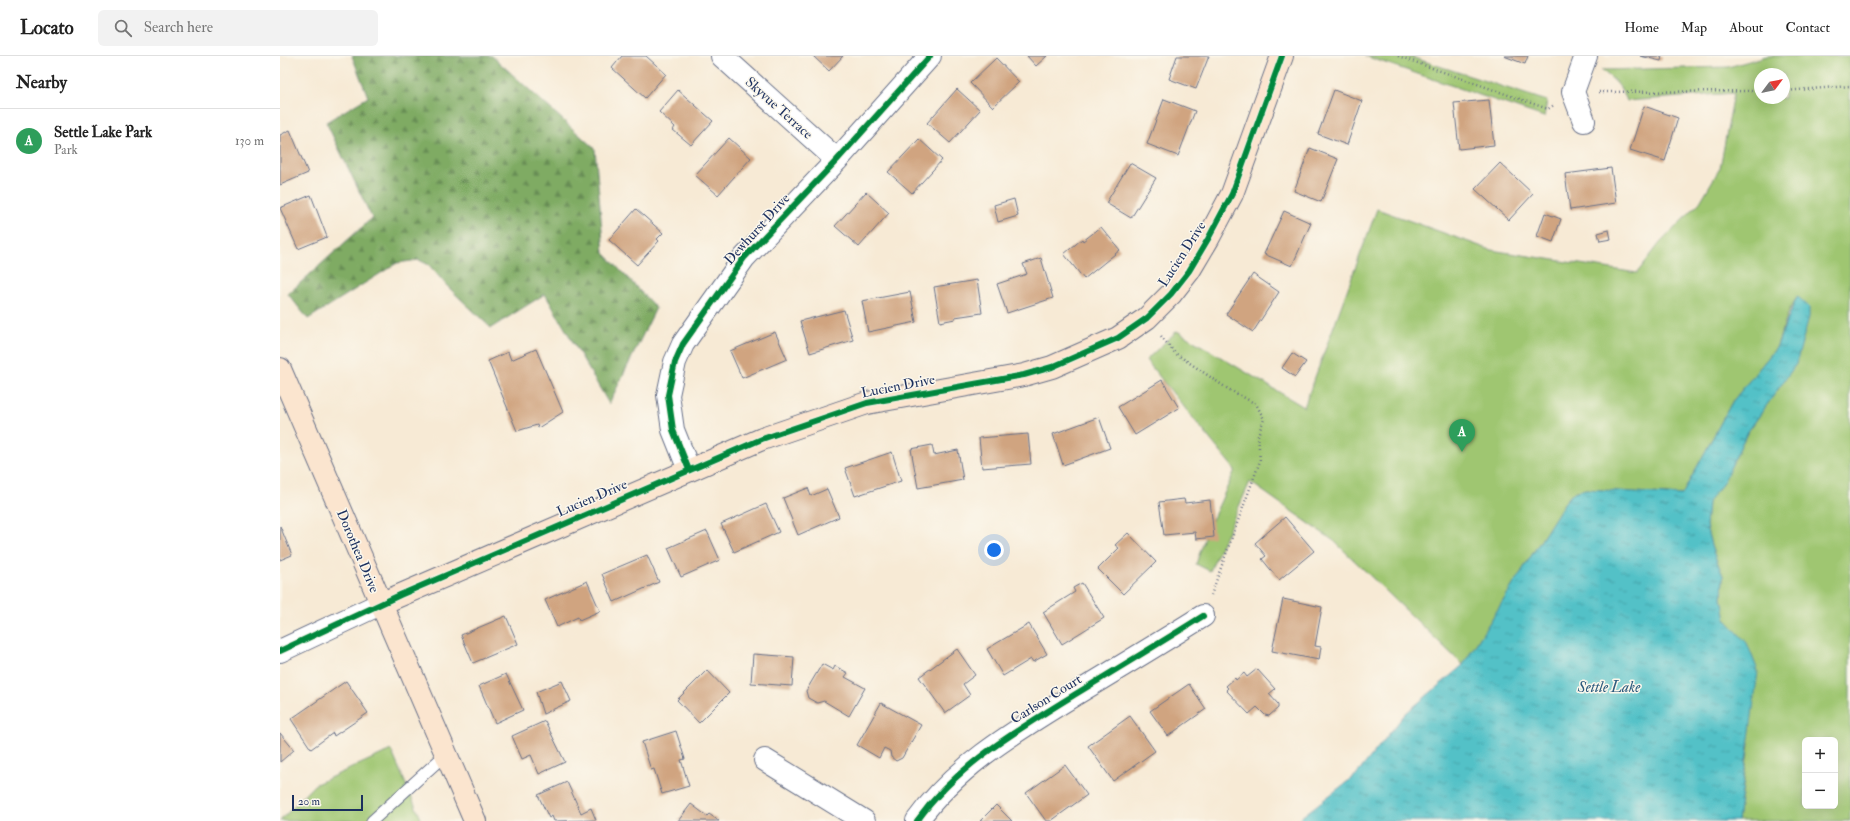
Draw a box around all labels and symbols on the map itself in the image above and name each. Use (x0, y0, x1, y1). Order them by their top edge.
north arrow (1754, 68, 1790, 104)
street label: Skyvue Terrace (741, 73, 816, 144)
street label: Dewhurst Drive (721, 190, 793, 268)
street label: Lucien Drive (1155, 218, 1210, 290)
street label: Lucien Drive (860, 370, 936, 401)
pin: A (1449, 419, 1475, 452)
street label: Lucien Drive (554, 476, 630, 520)
street label: Dorothea Drive (333, 507, 383, 595)
your location (984, 540, 1004, 560)
street label: Carlson Court (1007, 670, 1085, 728)
water label: Settle Lake (1577, 678, 1641, 697)
scale bar (292, 793, 363, 812)

